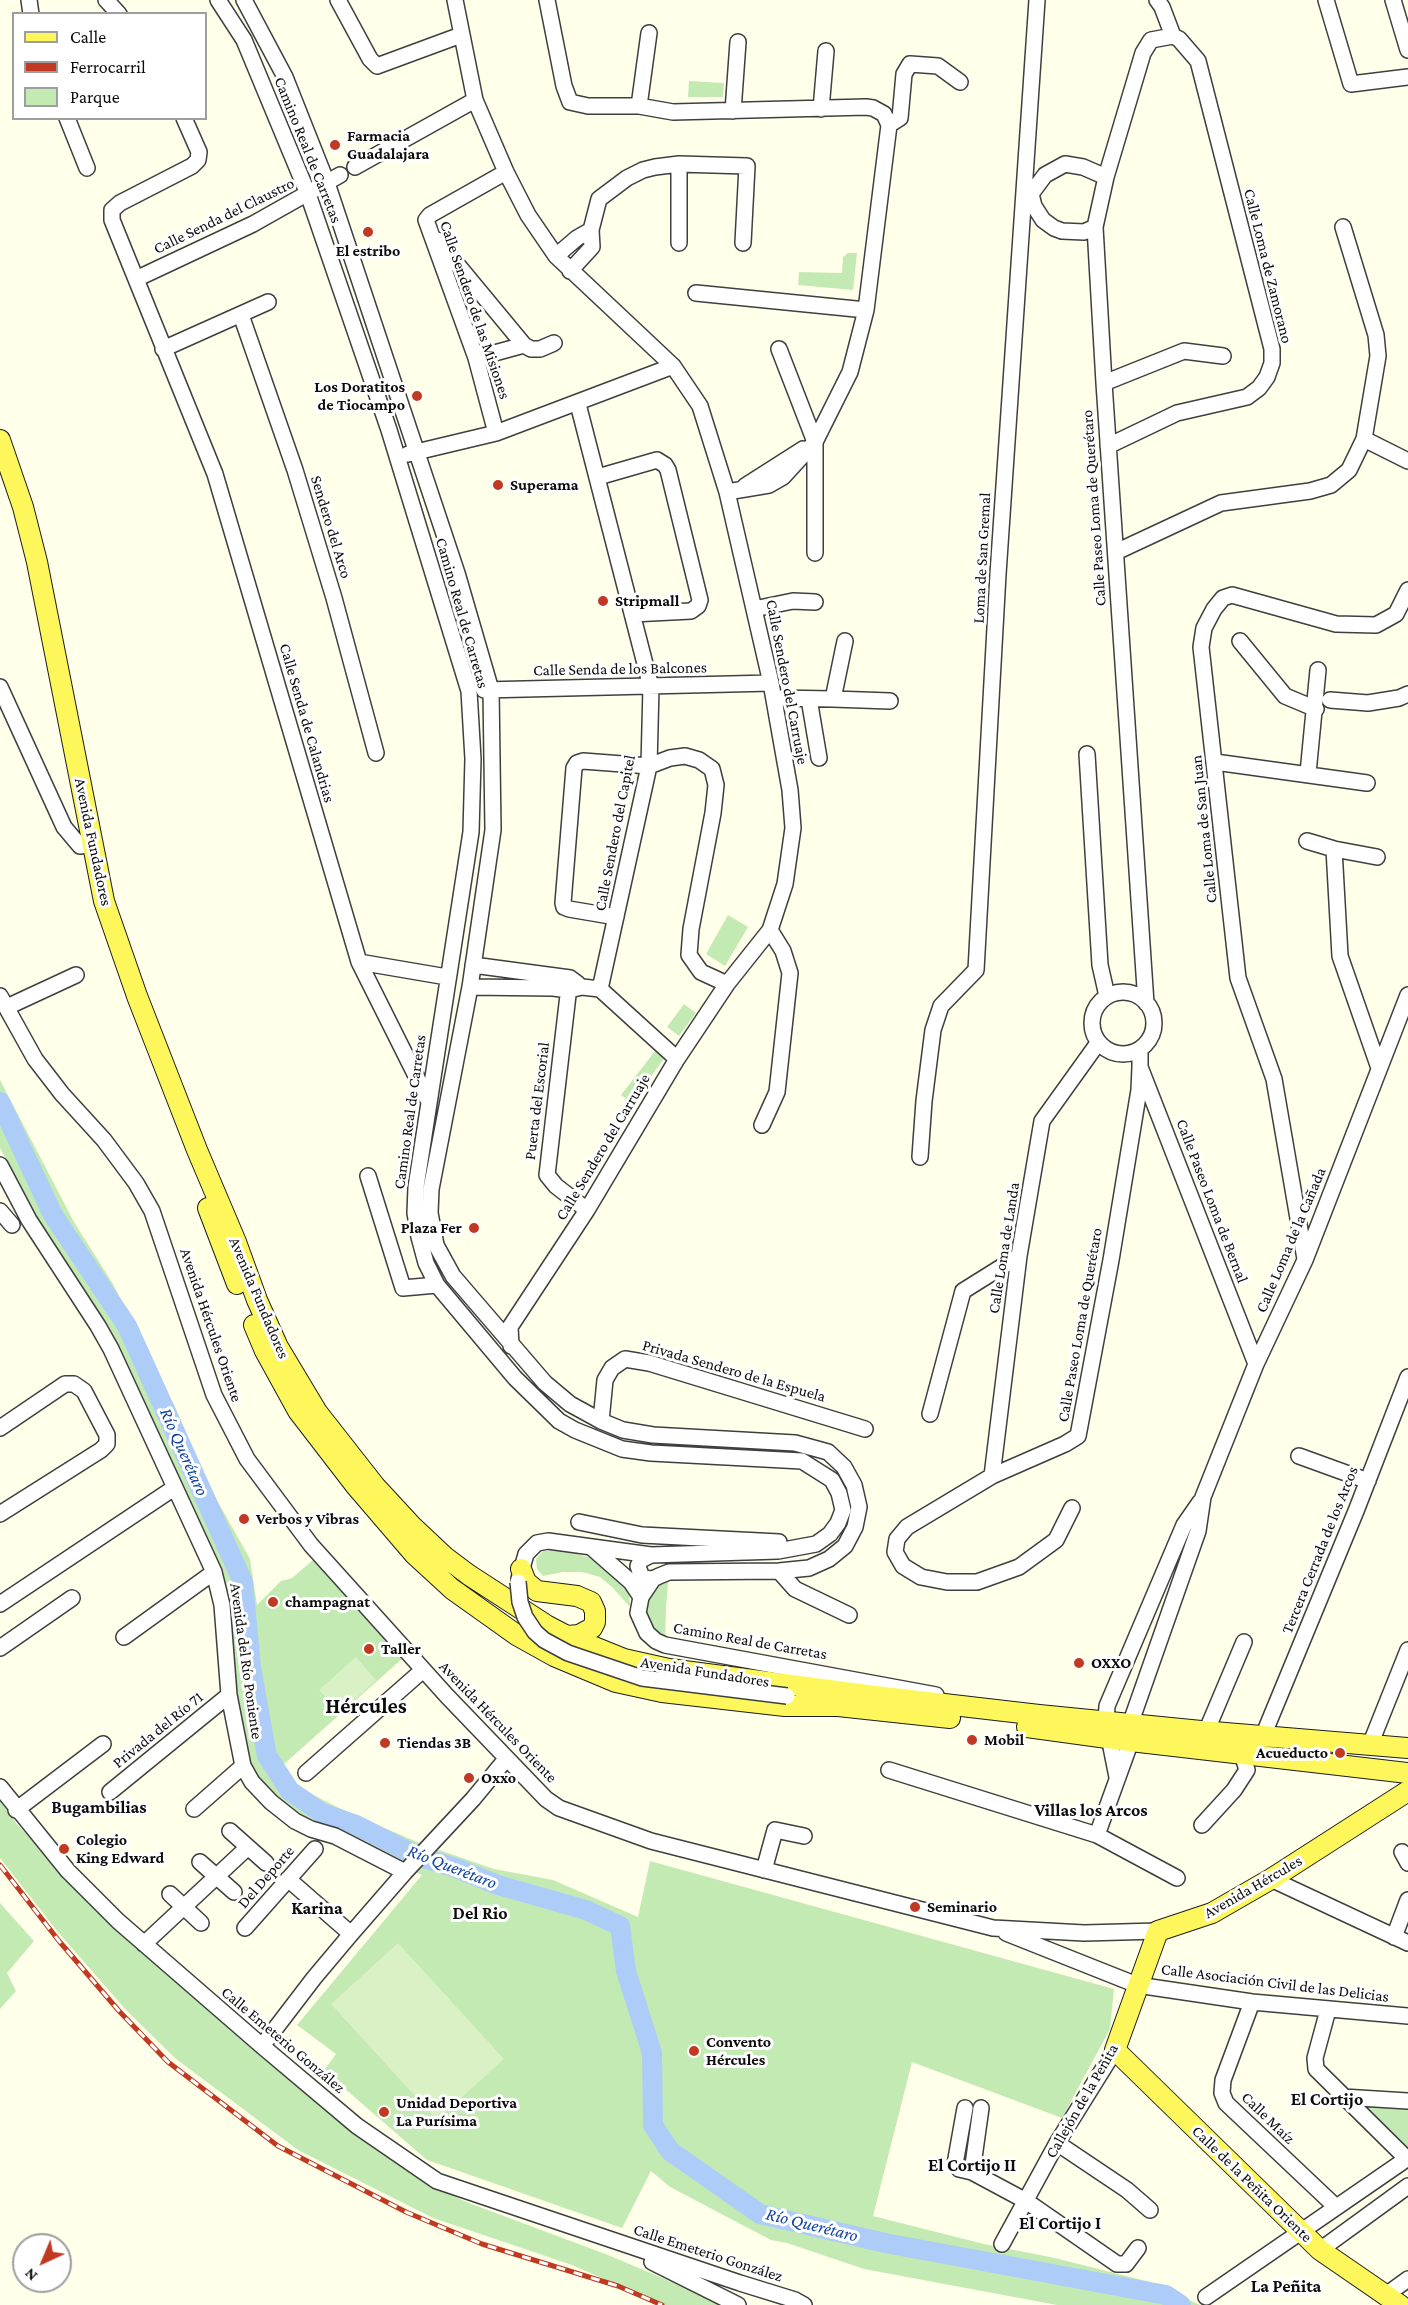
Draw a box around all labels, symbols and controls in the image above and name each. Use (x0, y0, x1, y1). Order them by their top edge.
legend (12, 12, 207, 120)
text: Calle (70, 27, 106, 47)
text: Ferrocarril (70, 57, 146, 77)
street label: Camino Real de Carretas (270, 74, 346, 226)
text: Parque (70, 87, 120, 107)
place label: Farmacia Guadalajara (347, 126, 429, 164)
marker: Farmacia Guadalajara (328, 138, 342, 152)
street label: Calle Senda del Claustro (151, 174, 297, 258)
street label: Calle Loma de Zamorano (1239, 187, 1297, 345)
street label: Calle Sendero de las Misiones (435, 218, 515, 402)
marker: El estribo (361, 225, 375, 239)
place label: El estribo (336, 241, 400, 261)
place label: Los Doratitos de Tiocampo (314, 377, 405, 415)
marker: Los Doratitos de Tiocampo (410, 389, 424, 403)
street label: Calle Paseo Loma de Querétaro (1078, 409, 1110, 607)
street label: Sendero del Arco (306, 473, 356, 581)
place label: Superama (510, 475, 579, 495)
marker: Superama (491, 478, 505, 492)
street label: Loma de San Gremal (969, 492, 995, 624)
street label: Camino Real de Carretas (431, 535, 493, 691)
place label: Stripmall (615, 591, 679, 611)
marker: Stripmall (596, 594, 610, 608)
street label: Calle Sendero del Carruaje (762, 598, 812, 766)
street label: Calle Senda de Calandrias (275, 641, 339, 805)
street label: Calle Senda de los Balcones (533, 658, 707, 680)
street label: Calle Sendero del Capitel (590, 753, 640, 913)
street label: Calle Loma de San Juan (1187, 754, 1221, 904)
street label: Avenida Fundadores (70, 776, 116, 908)
street label: Camino Real de Carretas (390, 1034, 430, 1190)
street label: Puerta del Escorial (520, 1041, 554, 1161)
street label: Calle Sendero del Carruaje (552, 1070, 654, 1224)
street label: Calle Paseo Loma de Bernal (1172, 1116, 1252, 1286)
street label: Calle Loma de la Cañada (1252, 1164, 1330, 1316)
street label: Calle Loma de Landa (984, 1181, 1024, 1315)
place label: Plaza Fer (401, 1218, 462, 1238)
marker: Plaza Fer (467, 1221, 481, 1235)
street label: Calle Paseo Loma de Querétaro (1053, 1226, 1107, 1424)
street label: Avenida Fundadores (225, 1234, 293, 1362)
street label: Avenida Hércules Oriente (176, 1245, 246, 1405)
street label: Privada Sendero de la Espuela (640, 1336, 828, 1406)
water label: Río Querétaro (155, 1405, 213, 1499)
street label: Tercera Cerrada de los Arcos (1278, 1464, 1362, 1636)
place label: Verbos y Vibras (256, 1509, 359, 1529)
marker: Verbos y Vibras (237, 1512, 251, 1526)
street label: Avenida del Río Poniente (226, 1582, 266, 1740)
place label: champagnat (285, 1592, 370, 1612)
marker: champagnat (266, 1595, 280, 1609)
street label: Camino Real de Carretas (672, 1618, 828, 1664)
place label: Taller (381, 1639, 421, 1659)
marker: Taller (362, 1642, 376, 1656)
street label: Avenida Fundadores (639, 1652, 771, 1692)
place label: OXXO (1091, 1653, 1131, 1673)
marker: OXXO (1072, 1656, 1086, 1670)
street label: Avenida Hércules Oriente (435, 1657, 561, 1787)
street label: Privada del Río 71 (109, 1688, 207, 1772)
district label: Hércules (325, 1693, 407, 1719)
place label: Mobil (984, 1730, 1024, 1750)
place label: Tiendas 3B (397, 1733, 471, 1753)
marker: Mobil (965, 1733, 979, 1747)
marker: Tiendas 3B (378, 1736, 392, 1750)
place label: Acueducto (1256, 1743, 1328, 1763)
marker: Acueducto (1333, 1746, 1347, 1760)
place label: Oxxo (481, 1768, 516, 1788)
marker: Oxxo (462, 1771, 476, 1785)
district label: Bugambilias (51, 1796, 147, 1818)
district label: Villas los Arcos (1034, 1799, 1148, 1821)
place label: Colegio King Edward (76, 1830, 164, 1868)
water label: Río Querétaro (404, 1840, 500, 1894)
marker: Colegio King Edward (57, 1842, 71, 1856)
street label: Del Deporte (234, 1842, 298, 1912)
street label: Avenida Hércules (1201, 1851, 1305, 1923)
district label: Karina (291, 1897, 343, 1919)
place label: Seminario (927, 1897, 997, 1917)
marker: Seminario (908, 1900, 922, 1914)
district label: Del Rio (452, 1902, 508, 1924)
street label: Calle Asociación Civil de las Delicias (1160, 1959, 1390, 2007)
street label: Calle Emeterio González (217, 1983, 349, 2097)
place label: Convento Hércules (706, 2032, 771, 2070)
street label: Callejón de la Peñita (1041, 2040, 1123, 2162)
marker: Convento Hércules (687, 2044, 701, 2058)
street label: Calle Maíz (1237, 2088, 1299, 2148)
district label: El Cortijo (1291, 2088, 1363, 2110)
place label: Unidad Deportiva La Purísima (396, 2093, 517, 2131)
marker: Unidad Deportiva La Purísima (377, 2105, 391, 2119)
street label: Calle de la Peñita Oriente (1188, 2122, 1316, 2246)
district label: El Cortijo II (928, 2154, 1016, 2176)
water label: Río Querétaro (764, 2203, 860, 2247)
district label: El Cortijo I (1019, 2212, 1101, 2234)
street label: Calle Emeterio González (631, 2220, 785, 2286)
north arrow (12, 2233, 72, 2293)
text: N (21, 2265, 40, 2285)
district label: La Peñita (1251, 2275, 1321, 2297)

